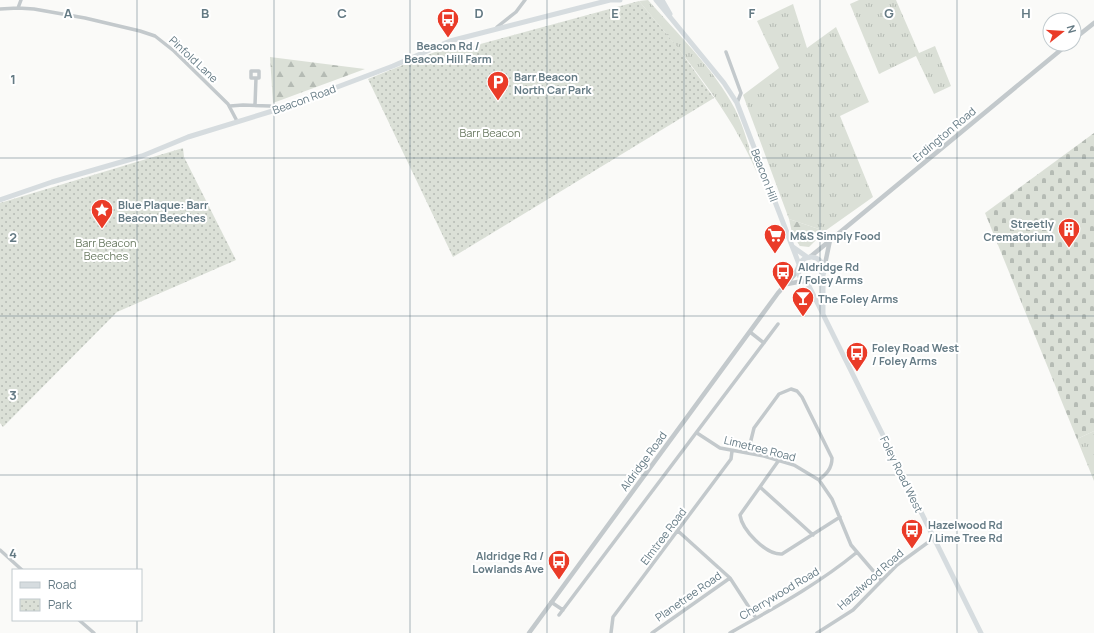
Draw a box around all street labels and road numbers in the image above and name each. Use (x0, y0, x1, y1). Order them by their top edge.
street label: Pinfold Lane (166, 32, 222, 86)
street label: Beacon Road (270, 81, 338, 117)
street label: Erdington Road (909, 103, 979, 165)
street label: Beacon Hill (748, 146, 782, 204)
street label: Aldridge Road (616, 428, 670, 494)
street label: Limetree Road (723, 432, 797, 464)
street label: Foley Road West (877, 433, 927, 515)
street label: Elmtree Road (637, 505, 689, 567)
street label: Hazelwood Road (834, 545, 906, 613)
street label: Cherrywood Road (736, 563, 822, 623)
street label: Planetree Road (652, 568, 724, 624)

